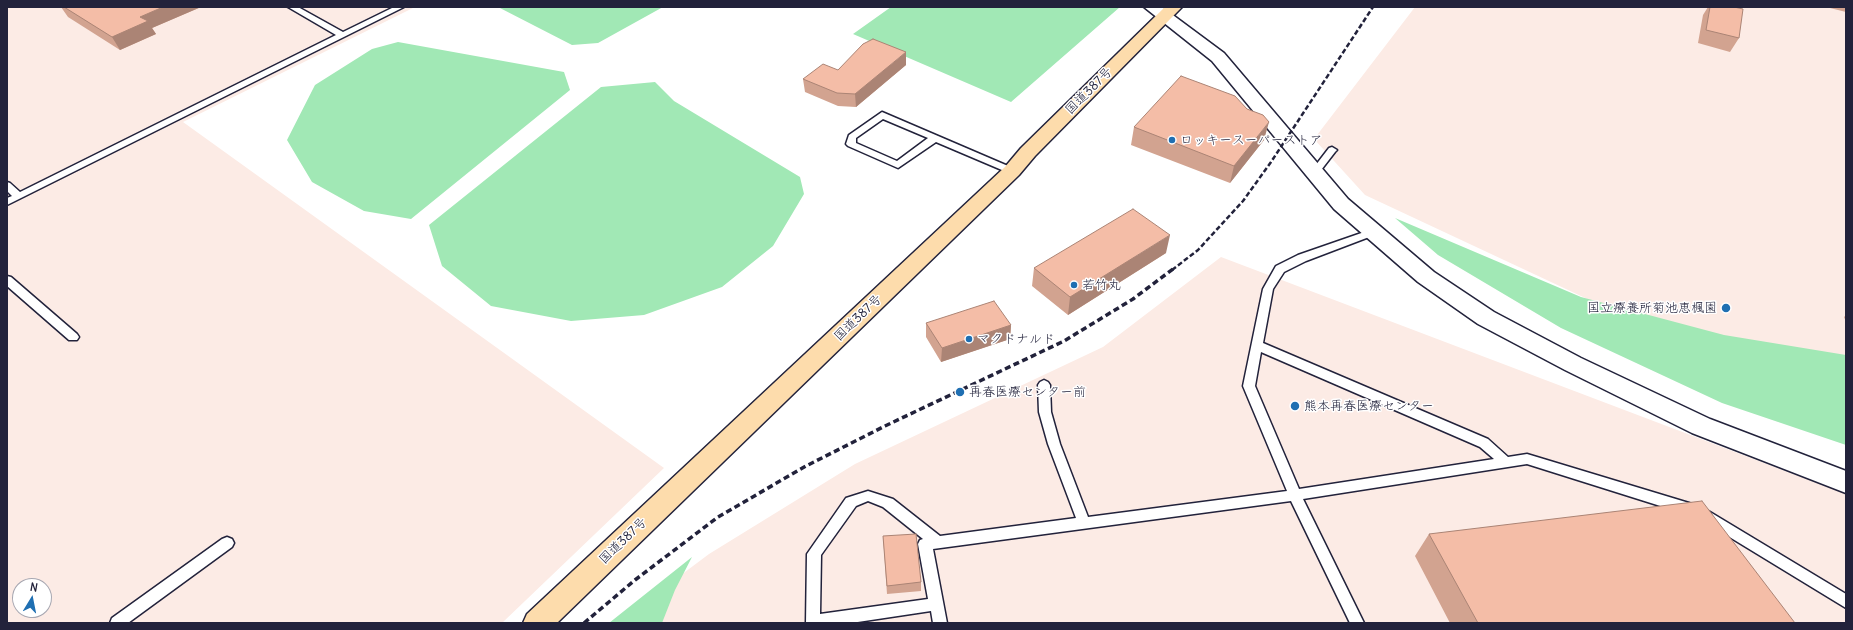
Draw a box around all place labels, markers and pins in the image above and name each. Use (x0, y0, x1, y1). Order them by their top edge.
place label: ロッキースーパーストア (1180, 132, 1322, 148)
marker: ロッキースーパーストア (1167, 135, 1177, 145)
place label: 若竹丸 (1082, 277, 1121, 293)
marker: 若竹丸 (1069, 280, 1079, 290)
place label: 国立療養所菊池恵楓園 (1587, 300, 1717, 316)
marker: 国立療養所菊池恵楓園 (1720, 302, 1732, 314)
place label: マクドナルド (977, 331, 1055, 347)
marker: マクドナルド (964, 334, 974, 344)
place label: 再春医療センター前 (969, 384, 1086, 400)
marker: 再春医療センター前 (954, 386, 966, 398)
place label: 熊本再春医療センター (1304, 398, 1434, 414)
marker: 熊本再春医療センター (1289, 400, 1301, 412)

